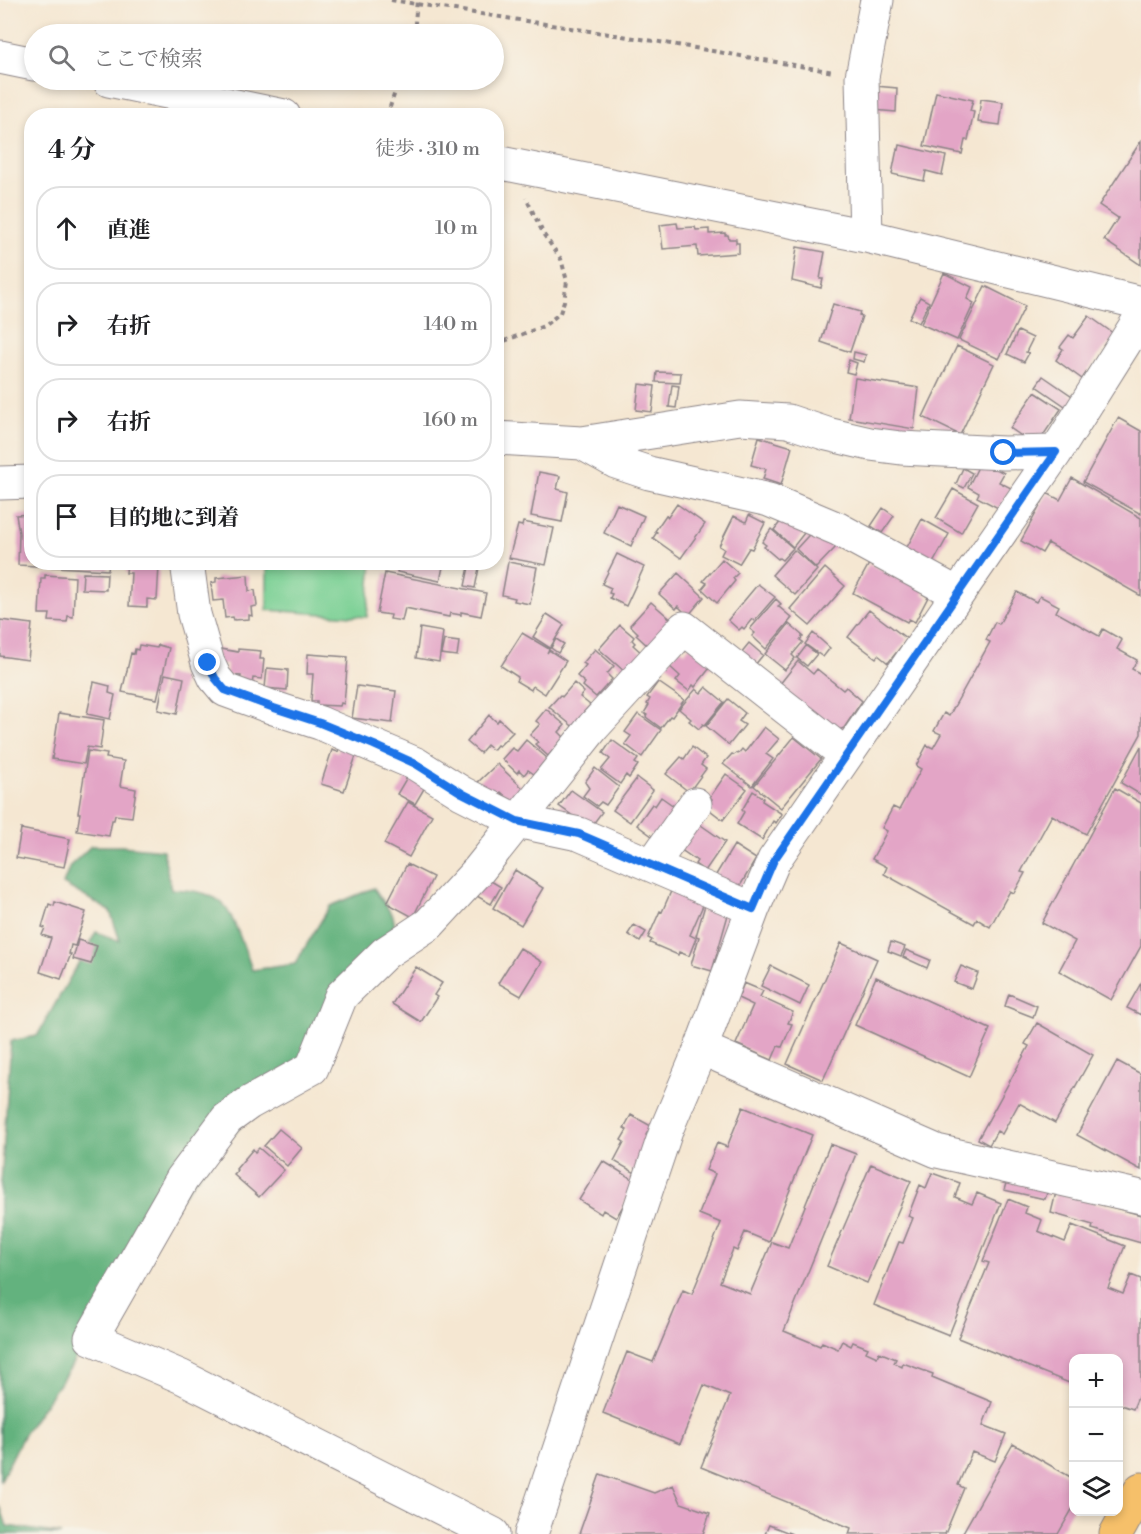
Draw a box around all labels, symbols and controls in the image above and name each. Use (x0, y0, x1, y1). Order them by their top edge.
search box (24, 24, 504, 90)
icon: search (45, 41, 78, 74)
text: ここで検索 (93, 46, 203, 73)
text: 4 分 (48, 134, 96, 166)
text: 徒歩 · 310 m (375, 137, 480, 162)
icon: ahead (50, 212, 83, 245)
text: 10 m (435, 216, 478, 241)
text: 直進 (107, 217, 151, 244)
icon: right (50, 308, 83, 341)
text: 140 m (423, 312, 478, 337)
text: 右折 (107, 313, 151, 340)
icon: right (50, 404, 83, 437)
text: 160 m (423, 408, 478, 433)
text: 右折 (107, 409, 151, 436)
route start (990, 439, 1016, 465)
icon: arrive (50, 500, 83, 533)
text: 目的地に到着 (107, 505, 239, 532)
route end (194, 649, 220, 675)
map controls (1069, 1354, 1123, 1516)
button: + (1069, 1354, 1123, 1408)
button: − (1069, 1408, 1123, 1462)
button: layers (1069, 1462, 1123, 1516)

